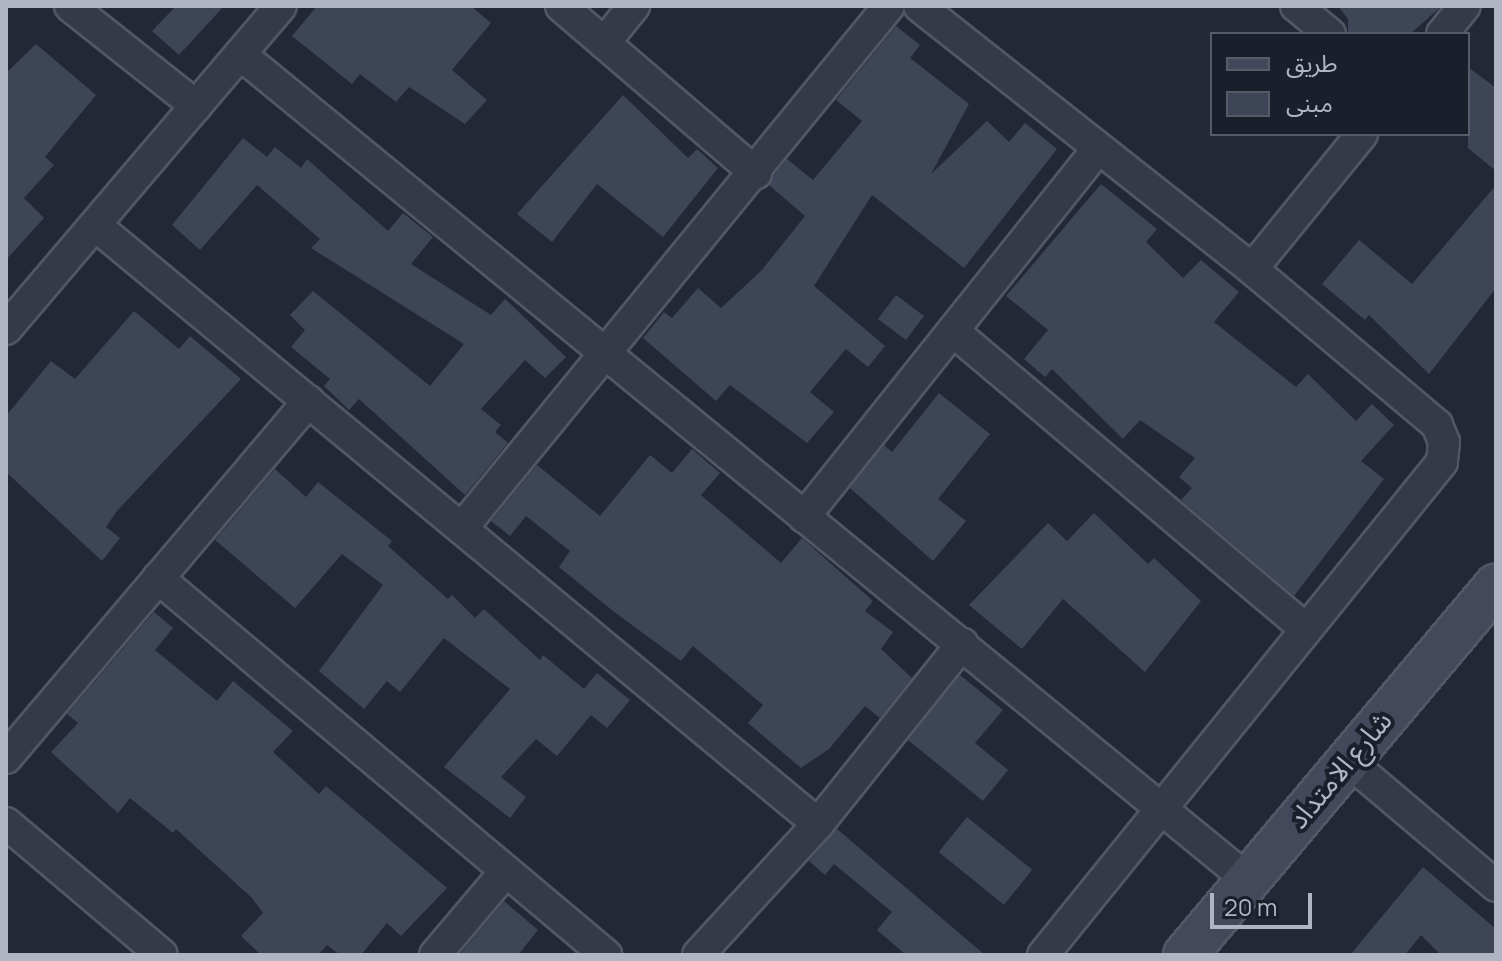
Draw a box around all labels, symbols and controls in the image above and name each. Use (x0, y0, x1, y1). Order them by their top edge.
legend (1210, 32, 1470, 136)
text: طريق (1286, 46, 1338, 79)
text: مبنى (1286, 86, 1333, 119)
street label: شارع الامتداد (1280, 703, 1398, 835)
scale bar (1214, 877, 1316, 927)
text: 20 m (1224, 890, 1277, 923)

